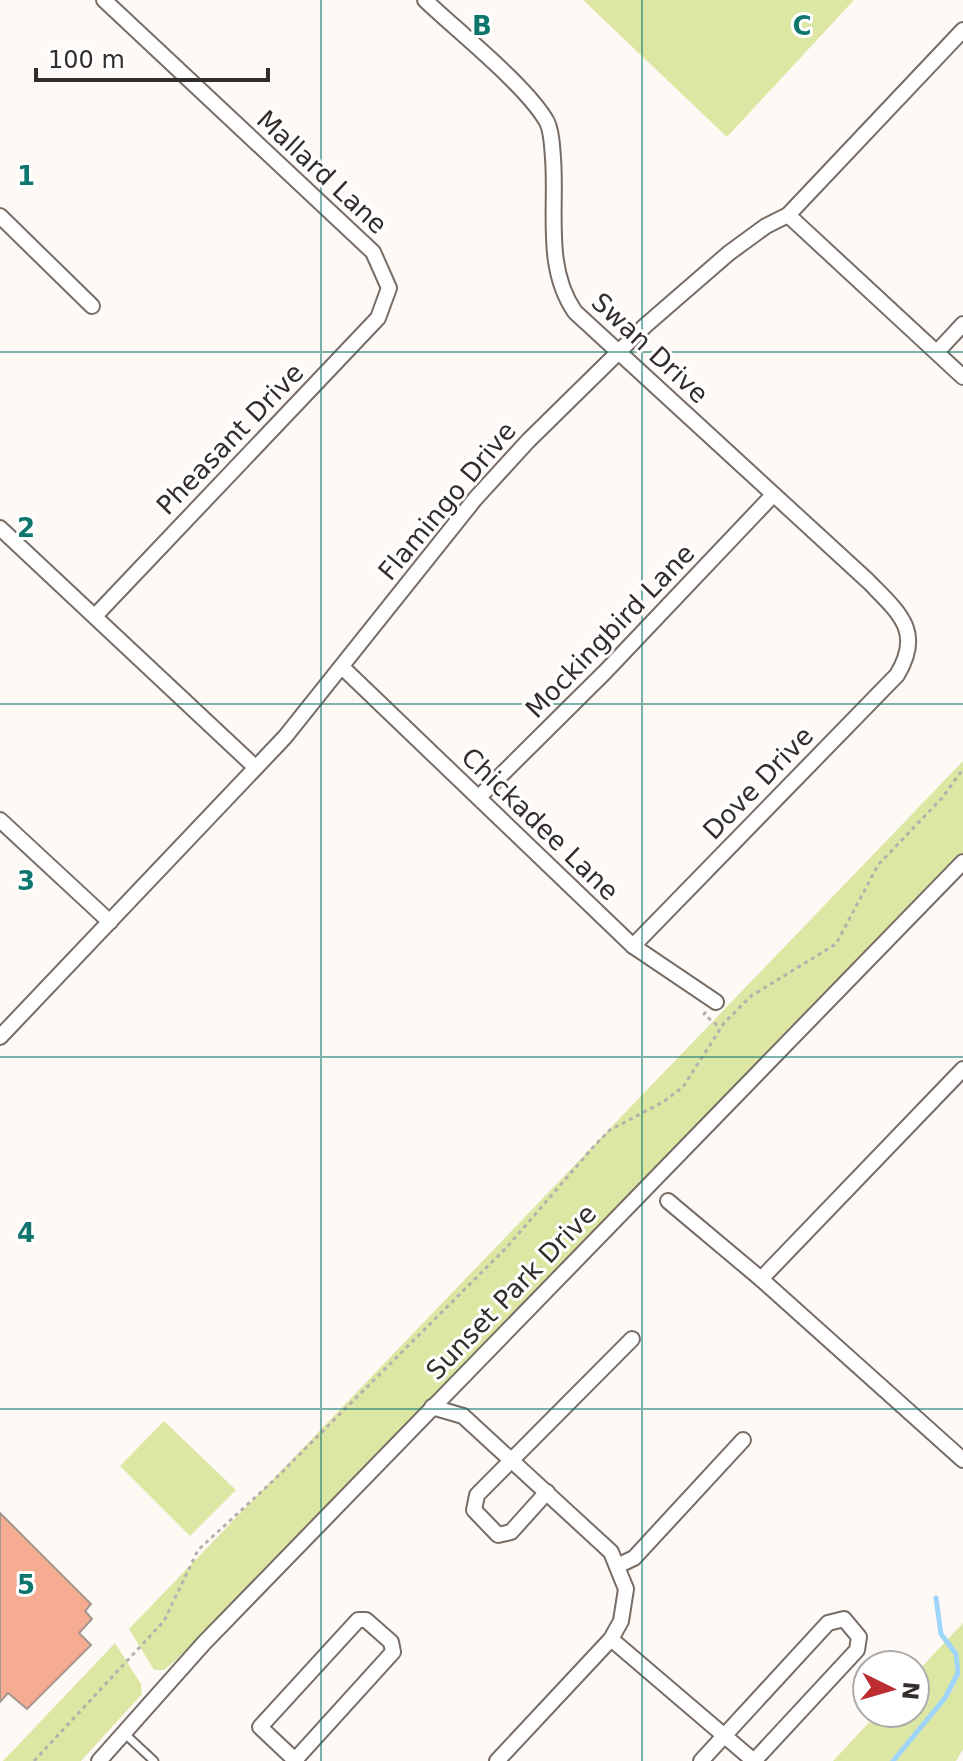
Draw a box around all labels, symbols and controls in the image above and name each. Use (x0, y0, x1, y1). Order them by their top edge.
text: B (472, 11, 492, 41)
text: C (792, 11, 812, 41)
scale bar (36, 32, 268, 82)
text: 100 m (48, 46, 125, 74)
street label: Mallard Lane (251, 104, 393, 240)
text: 1 (17, 161, 35, 191)
street label: Swan Drive (586, 287, 714, 409)
street label: Pheasant Drive (150, 357, 310, 521)
street label: Flamingo Drive (372, 416, 522, 586)
text: 2 (17, 513, 35, 543)
street label: Mockingbird Lane (519, 538, 701, 724)
street label: Dove Drive (697, 720, 819, 846)
street label: Chickadee Lane (455, 742, 625, 906)
text: 3 (17, 866, 35, 896)
street label: Sunset Park Drive (420, 1198, 602, 1386)
text: 4 (17, 1218, 35, 1248)
text: 5 (17, 1570, 35, 1600)
north arrow (851, 1649, 931, 1729)
text: N (897, 1680, 924, 1701)

